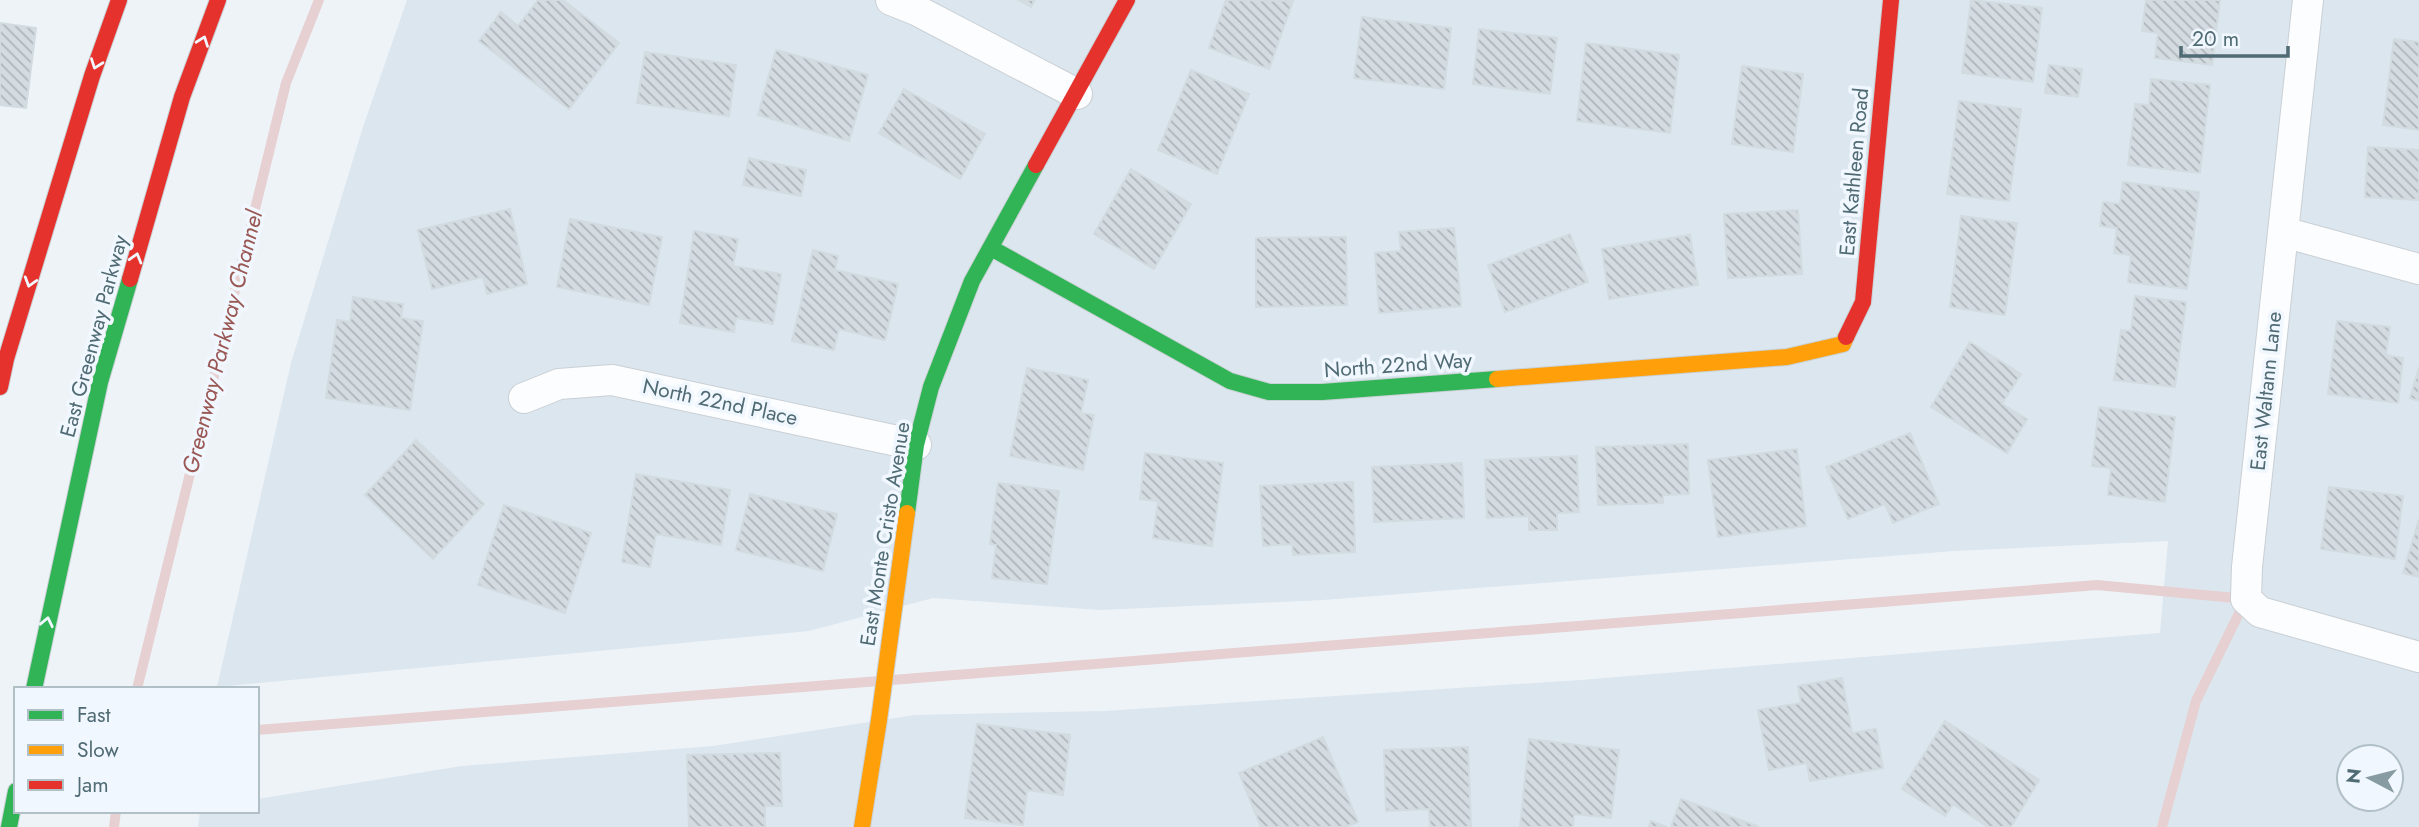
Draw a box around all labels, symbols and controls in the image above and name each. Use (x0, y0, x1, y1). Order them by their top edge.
scale bar (2181, 14, 2288, 58)
text: 20 m (2192, 24, 2239, 54)
one-way arrow (194, 35, 208, 47)
one-way arrow (90, 58, 104, 70)
street label: East Kathleen Road (1832, 87, 1876, 257)
water label: Greenway Parkway Channel (173, 206, 271, 477)
street label: East Greenway Parkway (53, 231, 136, 440)
one-way arrow (127, 252, 142, 264)
one-way arrow (23, 276, 38, 288)
street label: East Waltann Lane (2243, 310, 2289, 472)
street label: North 22nd Way (1323, 345, 1474, 385)
street label: North 22nd Place (640, 371, 800, 433)
street label: East Monte Cristo Avenue (852, 419, 918, 648)
one-way arrow (39, 616, 53, 628)
legend (14, 687, 259, 813)
text: Fast (77, 700, 110, 730)
text: Slow (77, 735, 119, 765)
north arrow (2335, 743, 2405, 813)
text: N (2339, 767, 2368, 785)
text: Jam (74, 770, 109, 800)

